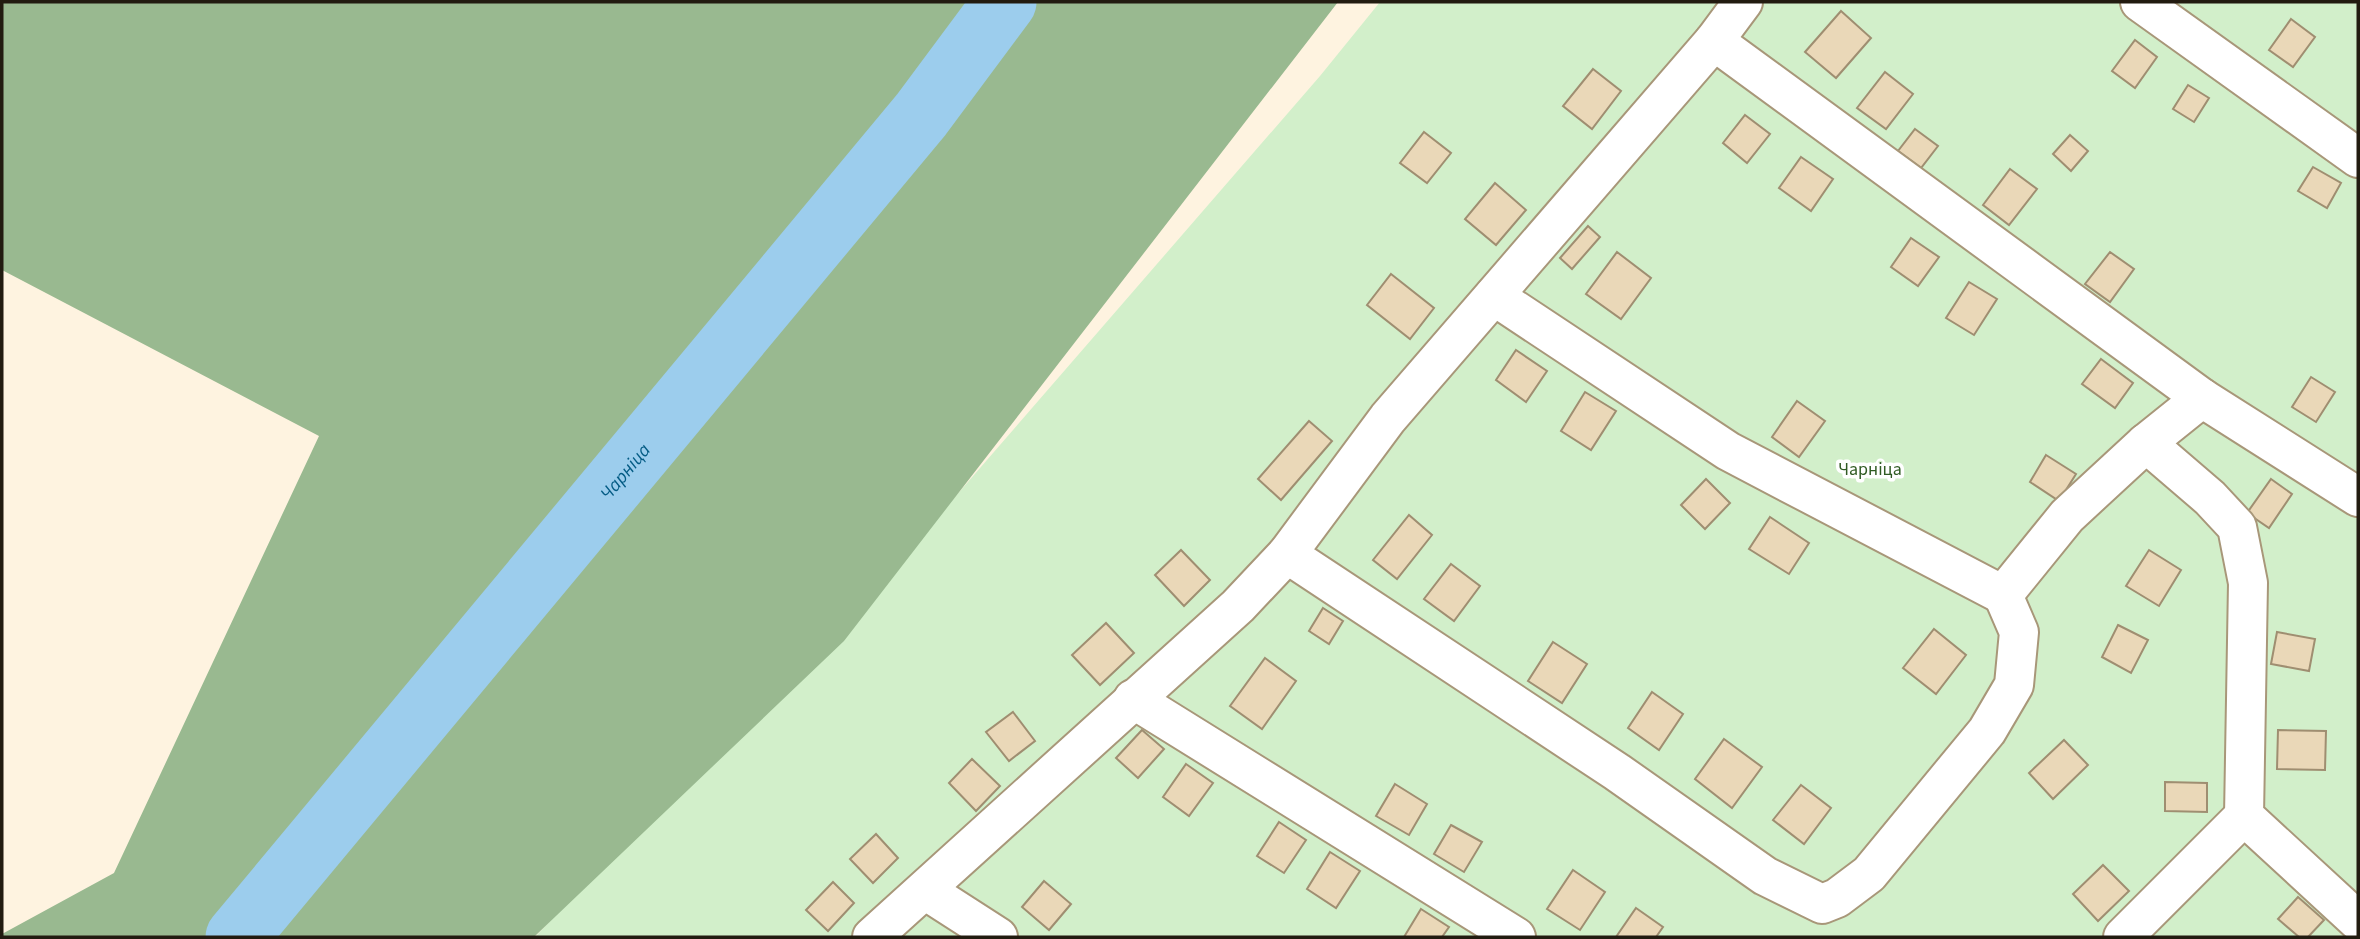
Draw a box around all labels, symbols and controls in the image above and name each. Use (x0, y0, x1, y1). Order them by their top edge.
water label: Чарніца (594, 438, 657, 506)
park label: Чарніца (1838, 457, 1902, 482)

